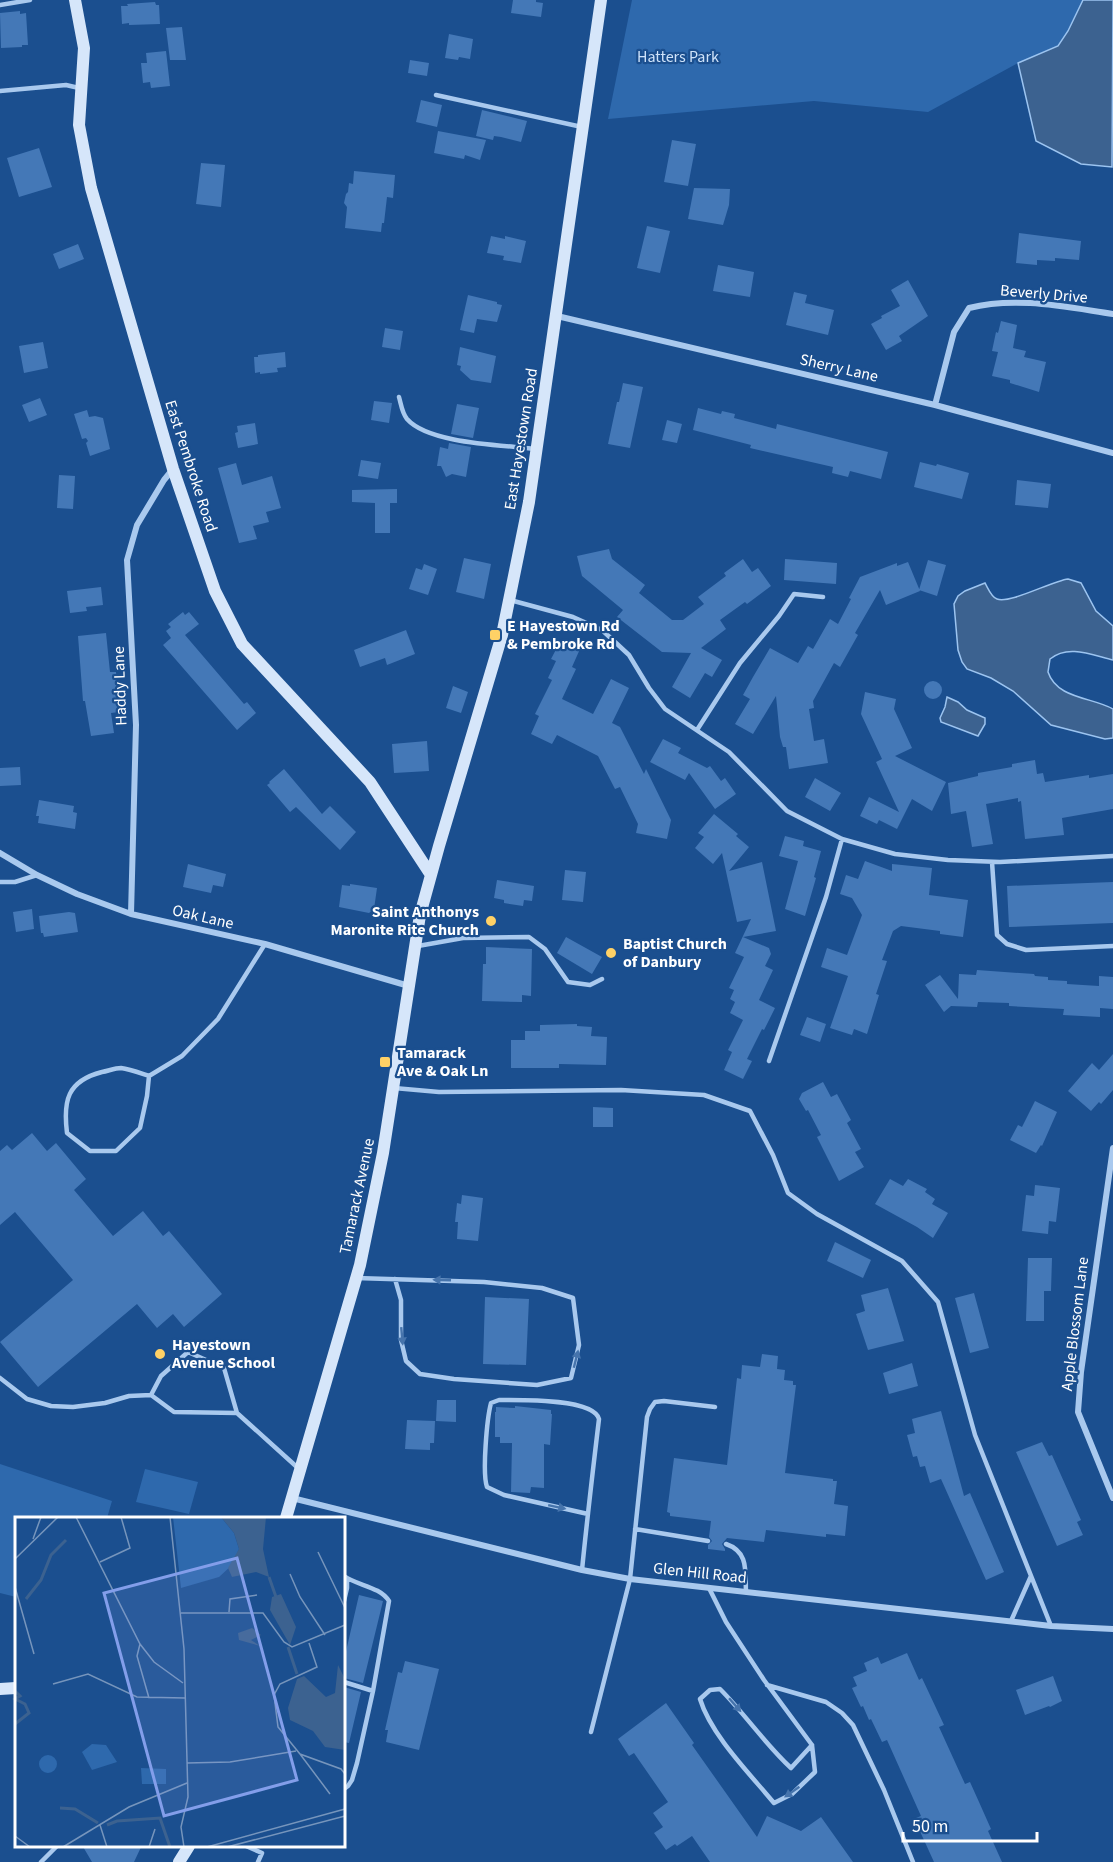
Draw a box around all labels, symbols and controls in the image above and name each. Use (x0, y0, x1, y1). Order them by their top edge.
park label: Hatters Park (637, 46, 719, 68)
street label: Beverly Drive (999, 279, 1089, 309)
street label: Sherry Lane (798, 348, 880, 388)
street label: East Hayestown Road (499, 366, 543, 512)
street label: East Pembroke Road (159, 397, 223, 535)
place label: E Hayestown Rd & Pembroke Rd (507, 615, 620, 655)
marker: E Hayestown Rd & Pembroke Rd (488, 628, 502, 642)
street label: Haddy Lane (108, 646, 132, 726)
street label: Oak Lane (170, 899, 236, 935)
place label: Saint Anthonys Maronite Rite Church (330, 901, 479, 941)
marker: Saint Anthonys Maronite Rite Church (484, 914, 498, 928)
place label: Baptist Church of Danbury (623, 933, 727, 973)
marker: Baptist Church of Danbury (604, 946, 618, 960)
place label: Tamarack Ave & Oak Ln (396, 1042, 488, 1082)
marker: Tamarack Ave & Oak Ln (378, 1055, 392, 1069)
street label: Tamarack Avenue (334, 1136, 380, 1256)
street label: Apple Blossom Lane (1056, 1256, 1094, 1392)
one-way arrow (433, 1276, 452, 1285)
one-way arrow (397, 1327, 407, 1346)
place label: Hayestown Avenue School (171, 1334, 275, 1374)
marker: Hayestown Avenue School (153, 1347, 167, 1361)
one-way arrow (571, 1350, 581, 1368)
one-way arrow (547, 1503, 566, 1512)
inset map (15, 1517, 345, 1847)
street label: Glen Hill Road (652, 1557, 748, 1589)
one-way arrow (729, 1697, 742, 1713)
one-way arrow (784, 1786, 800, 1798)
scale bar (903, 1805, 1036, 1843)
text: 50 m (912, 1814, 948, 1839)

